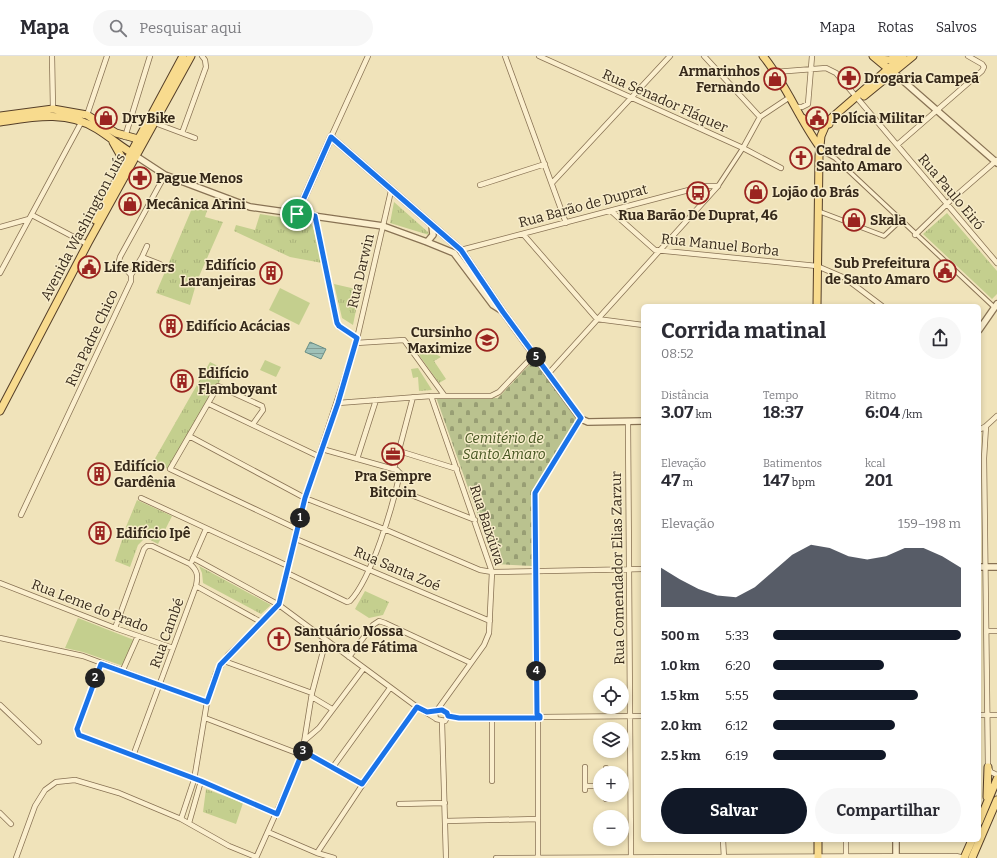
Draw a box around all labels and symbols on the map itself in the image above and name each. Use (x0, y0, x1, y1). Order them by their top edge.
place label: Armarinhos Fernando (679, 63, 760, 96)
pharmacy icon: Drogaria Campeã (836, 65, 862, 91)
street label: Rua Senador Fláquer (600, 66, 730, 136)
shop icon: Armarinhos Fernando (762, 66, 788, 92)
place label: Drogaria Campeã (864, 70, 979, 87)
shop icon: DryBike (93, 105, 119, 131)
public building icon: Polícia Militar (804, 105, 830, 131)
place label: DryBike (122, 110, 176, 127)
place label: Polícia Militar (832, 110, 925, 127)
place label: Catedral de Santo Amaro (816, 142, 902, 175)
church icon: Catedral de Santo Amaro (788, 145, 814, 171)
street label: Avenida Washington Luís (37, 150, 129, 304)
street label: Rua Paulo Eiró (914, 151, 988, 233)
pharmacy icon: Pague Menos (127, 165, 153, 191)
place label: Pague Menos (156, 170, 243, 187)
shop icon: Lojão do Brás (743, 179, 769, 205)
bus stop icon: Rua Barão De Duprat, 46 (685, 180, 711, 206)
street label: Rua Barão de Duprat (517, 181, 649, 231)
place label: Lojão do Brás (772, 184, 859, 201)
shop icon: Mecânica Arini (117, 191, 143, 217)
place label: Mecânica Arini (146, 196, 246, 213)
pin (280, 197, 314, 231)
place label: Rua Barão De Duprat, 46 (618, 207, 778, 224)
shop icon: Skala (841, 207, 867, 233)
place label: Skala (870, 212, 907, 229)
street label: Rua Manuel Borba (660, 230, 780, 260)
street label: Rua Darwin (344, 232, 378, 310)
public building icon: Life Riders (76, 254, 102, 280)
place label: Sub Prefeitura de Santo Amaro (825, 255, 930, 288)
place label: Edifício Laranjeiras (180, 257, 256, 290)
public building icon: Sub Prefeitura de Santo Amaro (932, 258, 958, 284)
place label: Life Riders (104, 259, 175, 276)
building icon: Edifício Laranjeiras (258, 260, 284, 286)
street label: Rua Padre Chico (62, 287, 122, 389)
building icon: Edifício Acácias (158, 313, 184, 339)
place label: Edifício Acácias (186, 318, 290, 335)
place label: Cursinho Maximize (407, 324, 472, 357)
school or university icon: Cursinho Maximize (474, 327, 500, 353)
pin: 5 (526, 347, 546, 367)
place label: Edifício Flamboyant (198, 365, 278, 398)
building icon: Edifício Flamboyant (169, 368, 195, 394)
park label: Cemitério de Santo Amaro (462, 430, 546, 463)
office icon: Pra Sempre Bitcoin (380, 441, 406, 467)
place label: Edifício Gardênia (114, 458, 176, 491)
building icon: Edifício Gardênia (86, 461, 112, 487)
place label: Pra Sempre Bitcoin (355, 468, 432, 501)
street label: Rua Comendador Elias Zarzur (608, 471, 628, 665)
street label: Rua Baixiúva (466, 483, 508, 568)
pin: 1 (290, 508, 310, 528)
building icon: Edifício Ipê (87, 520, 113, 546)
place label: Edifício Ipê (116, 525, 191, 542)
street label: Rua Santa Zoé (351, 543, 443, 595)
street label: Rua Leme do Prado (29, 576, 151, 636)
street label: Rua Cambé (146, 595, 188, 671)
place label: Santuário Nossa Senhora de Fátima (294, 623, 418, 656)
church icon: Santuário Nossa Senhora de Fátima (266, 626, 292, 652)
pin: 4 (526, 661, 546, 681)
pin: 2 (85, 668, 105, 688)
pin: 3 (293, 741, 313, 761)

